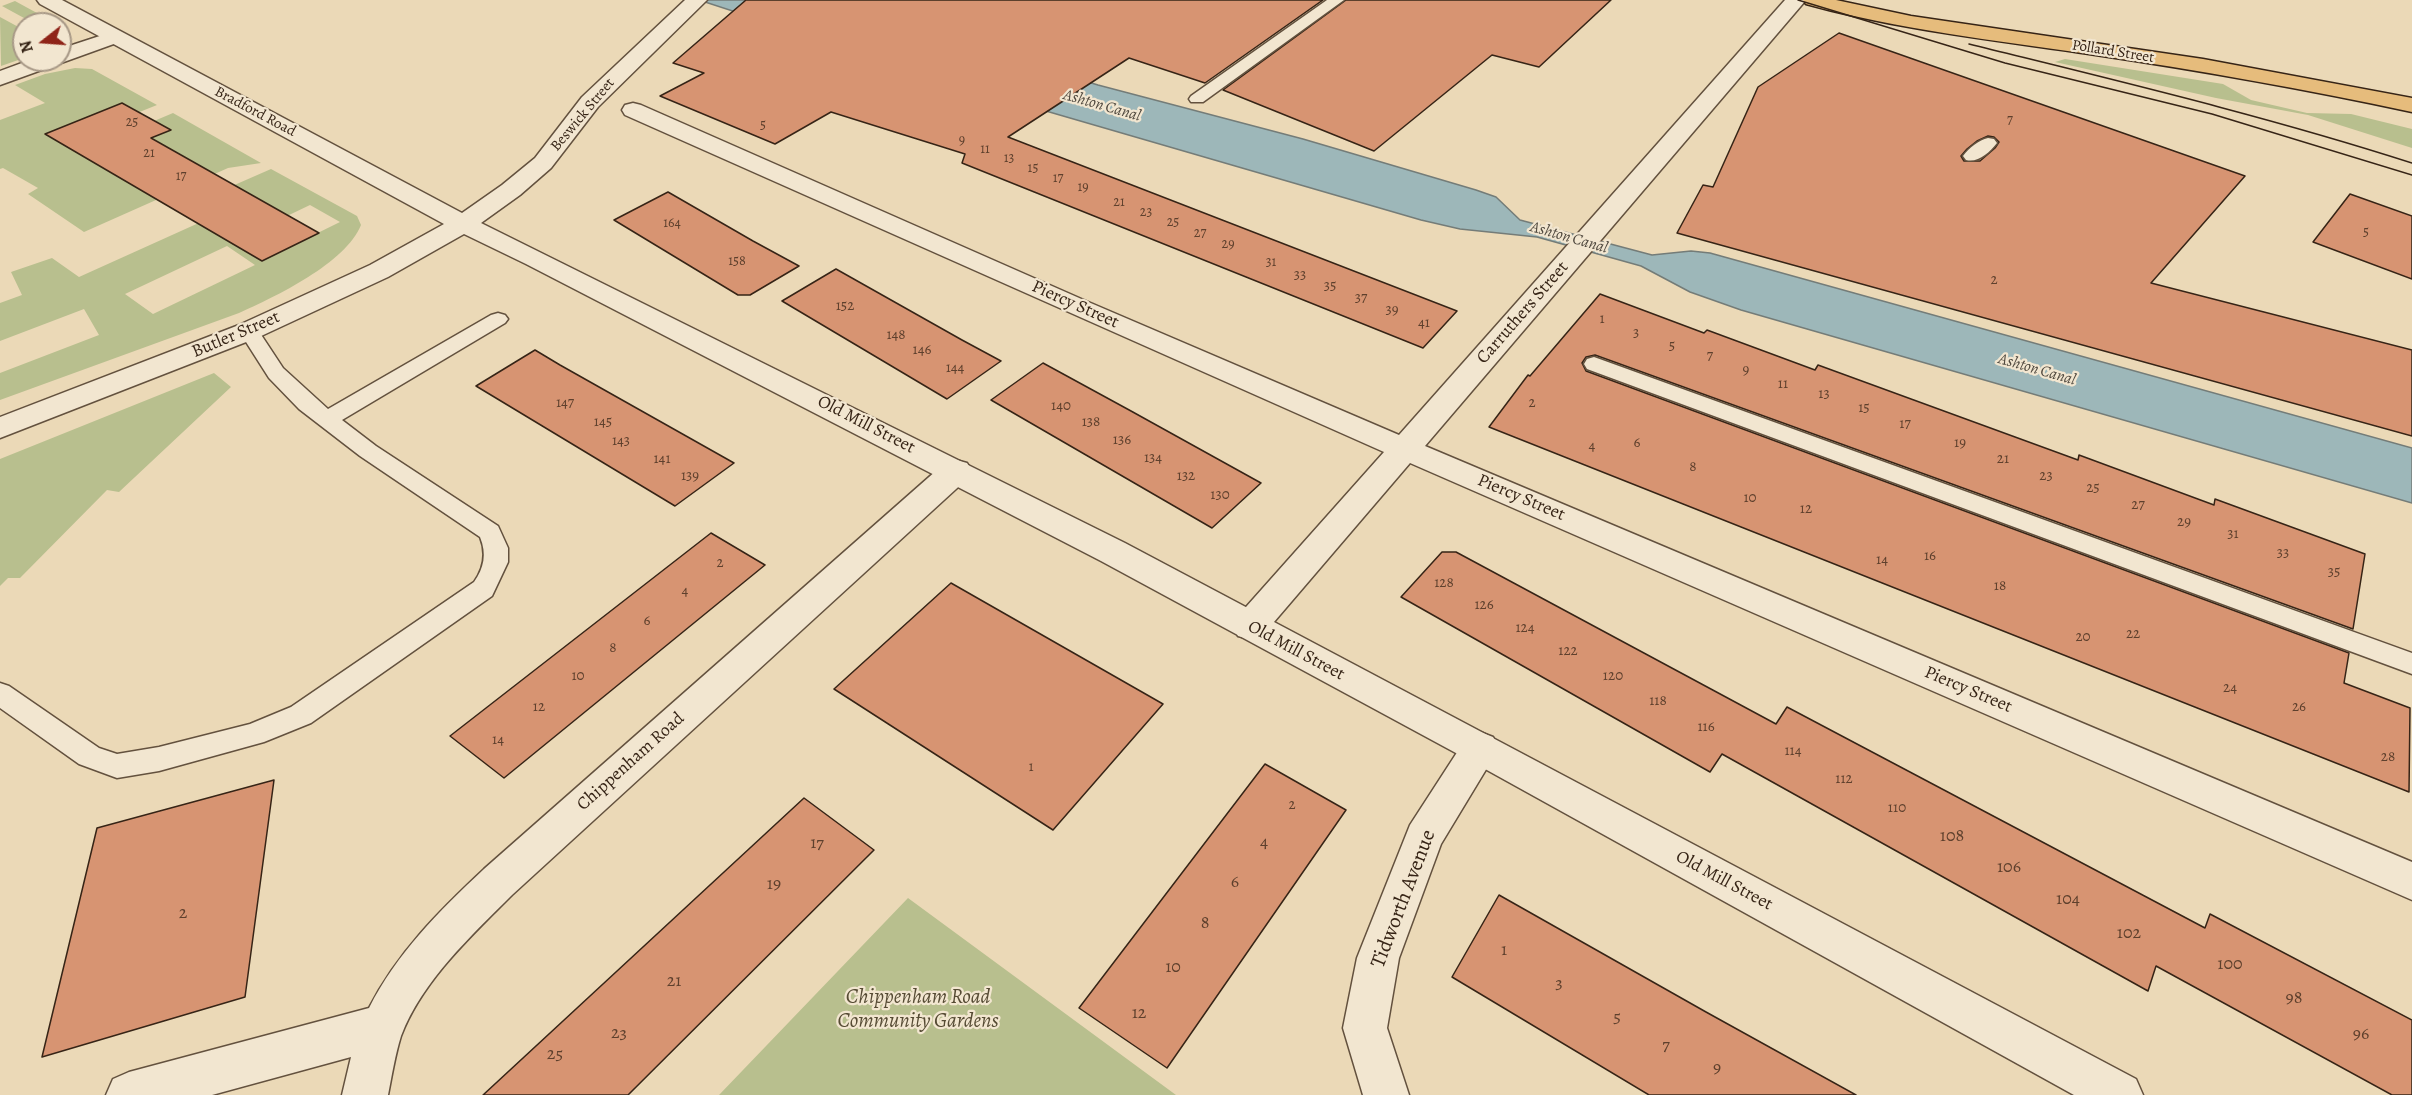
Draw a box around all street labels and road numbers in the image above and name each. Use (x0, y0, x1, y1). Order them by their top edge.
street label: Pollard Street (2071, 37, 2155, 67)
street label: Beswick Street (547, 75, 619, 155)
street label: Bradford Road (211, 83, 299, 141)
street label: Carruthers Street (1473, 257, 1573, 369)
street label: Piercy Street (1028, 276, 1122, 334)
street label: Butler Street (189, 307, 283, 363)
street label: Old Mill Street (814, 391, 918, 459)
street label: Piercy Street (1474, 470, 1568, 526)
street label: Old Mill Street (1244, 616, 1348, 686)
street label: Piercy Street (1921, 662, 2015, 718)
street label: Chippenham Road (573, 708, 689, 816)
street label: Tidworth Avenue (1366, 826, 1442, 972)
street label: Old Mill Street (1672, 846, 1776, 916)

